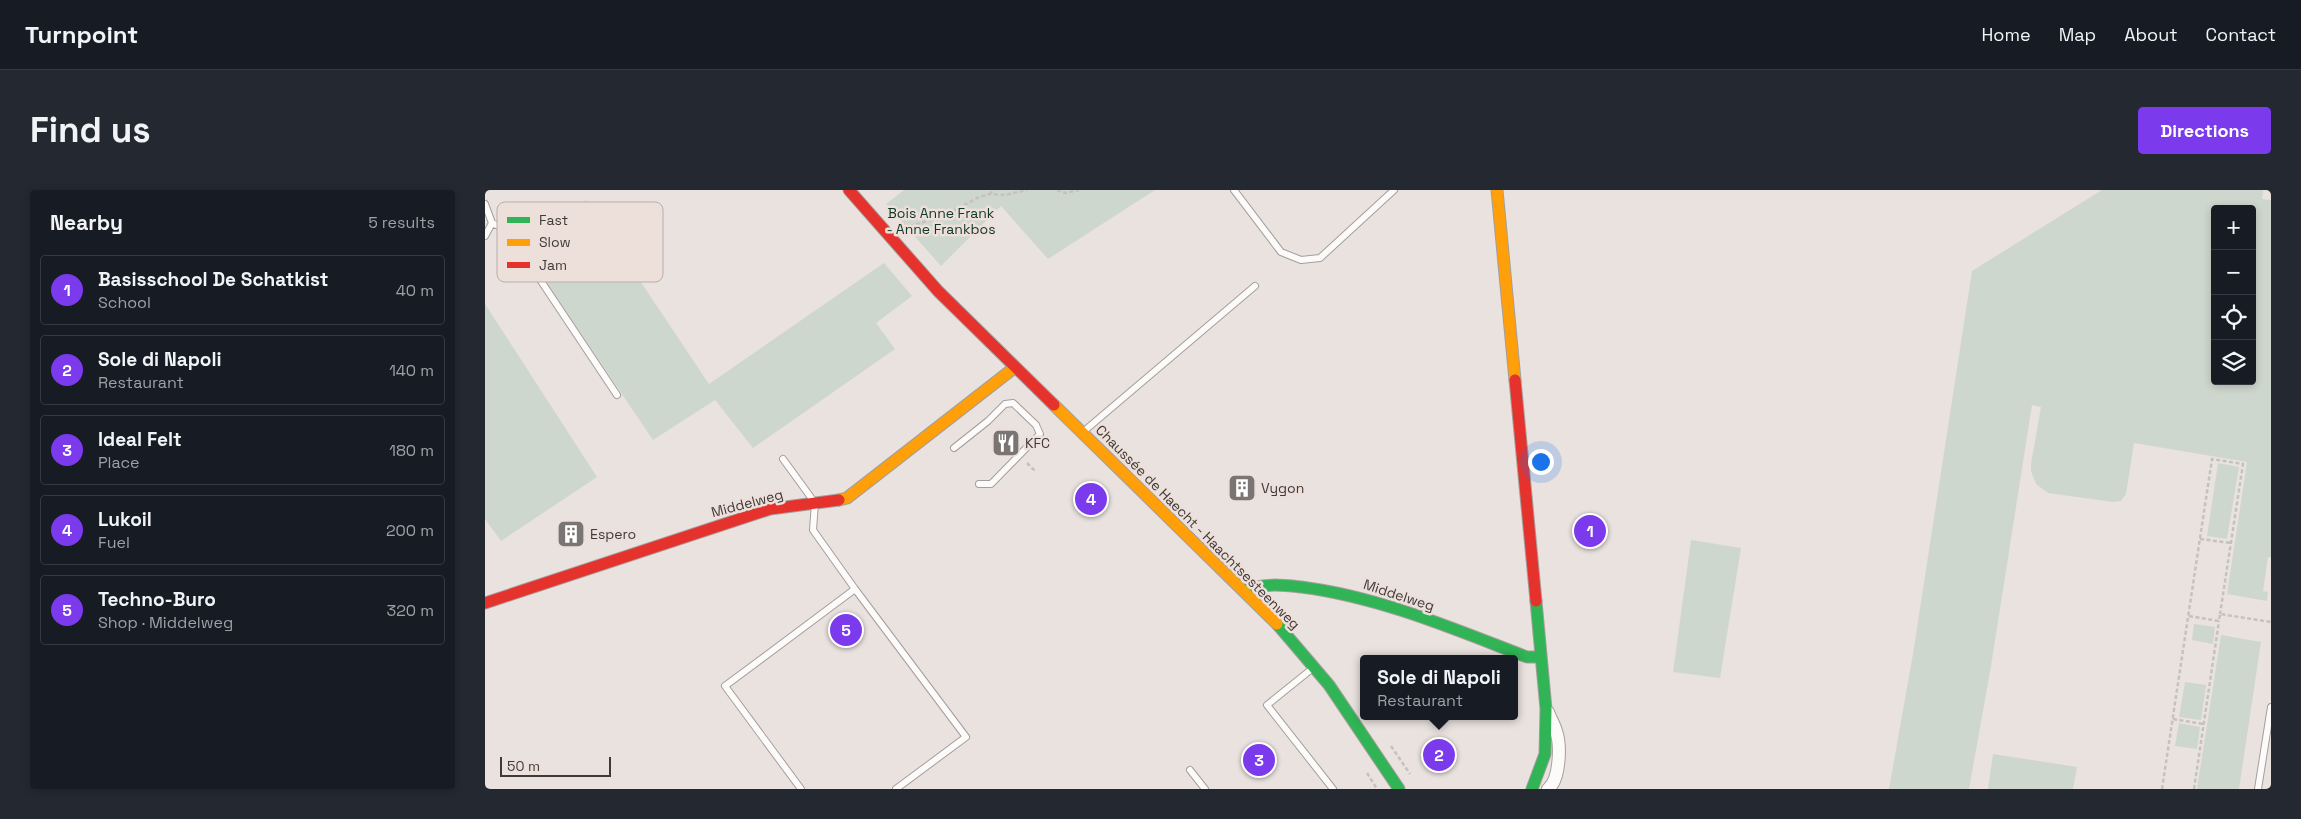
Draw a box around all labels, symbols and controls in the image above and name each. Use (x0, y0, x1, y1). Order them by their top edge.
text: Turnpoint (25, 19, 138, 50)
text: Home (1982, 23, 2031, 46)
text: Map (2059, 23, 2096, 46)
text: About (2124, 23, 2178, 46)
text: Contact (2206, 23, 2276, 46)
button: Directions (2138, 107, 2271, 154)
text: Find us (30, 108, 151, 152)
legend (497, 202, 663, 282)
park label: Bois Anne Frank - Anne Frankbos (886, 204, 996, 238)
map controls (2211, 205, 2256, 385)
button: + (2211, 205, 2256, 250)
text: Nearby (50, 209, 123, 236)
text: Fast (539, 211, 568, 229)
text: 5 results (368, 212, 435, 233)
text: Slow (539, 233, 571, 251)
button: − (2211, 250, 2256, 295)
text: Jam (539, 256, 567, 274)
text: Basisschool De Schatkist (98, 267, 328, 292)
text: 1 (63, 280, 71, 301)
text: 40 m (396, 280, 434, 301)
text: School (98, 292, 151, 313)
button: locate (2211, 295, 2256, 340)
button: layers (2211, 340, 2256, 385)
text: Sole di Napoli (98, 347, 222, 372)
text: 2 (62, 360, 72, 381)
text: 140 m (389, 360, 434, 381)
text: Restaurant (98, 372, 184, 393)
street label: Chaussée de Haecht - Haachtsesteenweg (1092, 421, 1304, 633)
text: Ideal Felt (98, 427, 182, 452)
restaurant icon: KFC (991, 428, 1021, 458)
place label: KFC (1025, 434, 1050, 452)
text: 3 (62, 440, 72, 461)
text: 180 m (389, 440, 434, 461)
your location (1528, 449, 1554, 475)
text: Place (98, 452, 140, 473)
building icon: Vygon (1227, 473, 1257, 503)
place label: Vygon (1261, 479, 1304, 497)
pin: 4 (1075, 480, 1107, 518)
street label: Middelweg (709, 485, 785, 521)
text: Lukoil (98, 507, 152, 532)
pin: 1 (1574, 512, 1606, 550)
building icon: Espero (556, 519, 586, 549)
text: 4 (62, 520, 72, 541)
text: 200 m (386, 520, 434, 541)
place label: Espero (590, 525, 636, 543)
text: Fuel (98, 532, 130, 553)
street label: Middelweg (1361, 575, 1437, 615)
text: Techno-Buro (98, 587, 216, 612)
text: 5 (62, 600, 72, 621)
text: 320 m (387, 600, 434, 621)
pin: 5 (830, 611, 862, 649)
text: Shop · Middelweg (98, 612, 233, 633)
popup (1360, 655, 1518, 720)
text: Sole di Napoli (1377, 665, 1501, 690)
text: Restaurant (1377, 690, 1463, 711)
pin: 2 (1423, 736, 1455, 774)
pin: 3 (1243, 741, 1275, 779)
scale bar (500, 754, 611, 777)
text: 50 m (507, 757, 540, 775)

